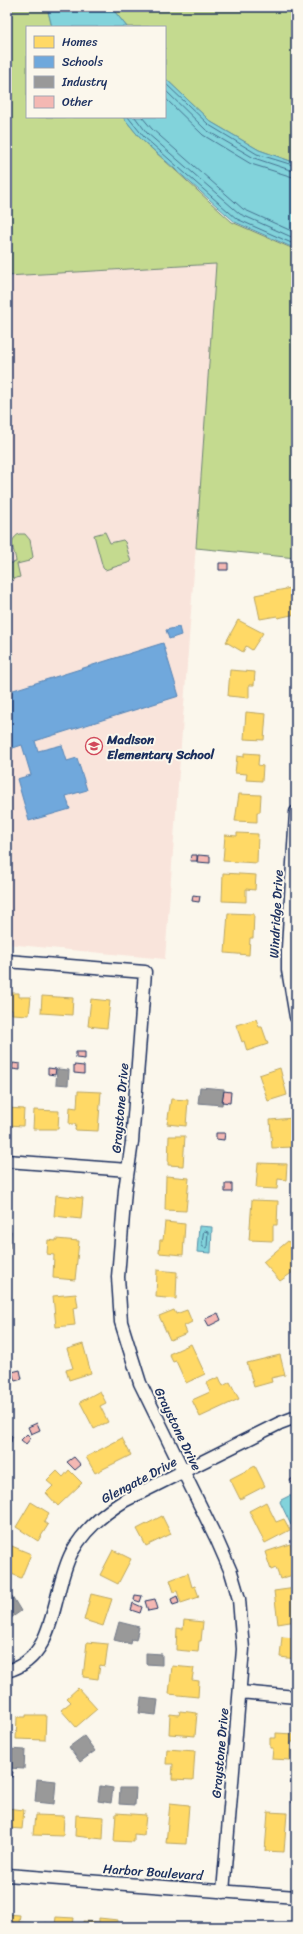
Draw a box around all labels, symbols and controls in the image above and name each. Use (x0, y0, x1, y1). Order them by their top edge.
legend (26, 26, 166, 118)
text: Homes (62, 31, 98, 53)
text: Schools (62, 51, 103, 73)
text: Industry (61, 71, 108, 93)
text: Other (62, 91, 93, 113)
place label: Madison Elementary School (106, 728, 216, 766)
school or university icon: Madison Elementary School (84, 736, 104, 756)
street label: Windridge Drive (262, 869, 290, 959)
street label: Graystone Drive (105, 1062, 135, 1154)
street label: Graystone Drive (148, 1383, 208, 1475)
street label: Glengate Drive (97, 1450, 181, 1510)
street label: Graystone Drive (205, 1707, 235, 1799)
street label: Harbor Boulevard (102, 1857, 205, 1887)

